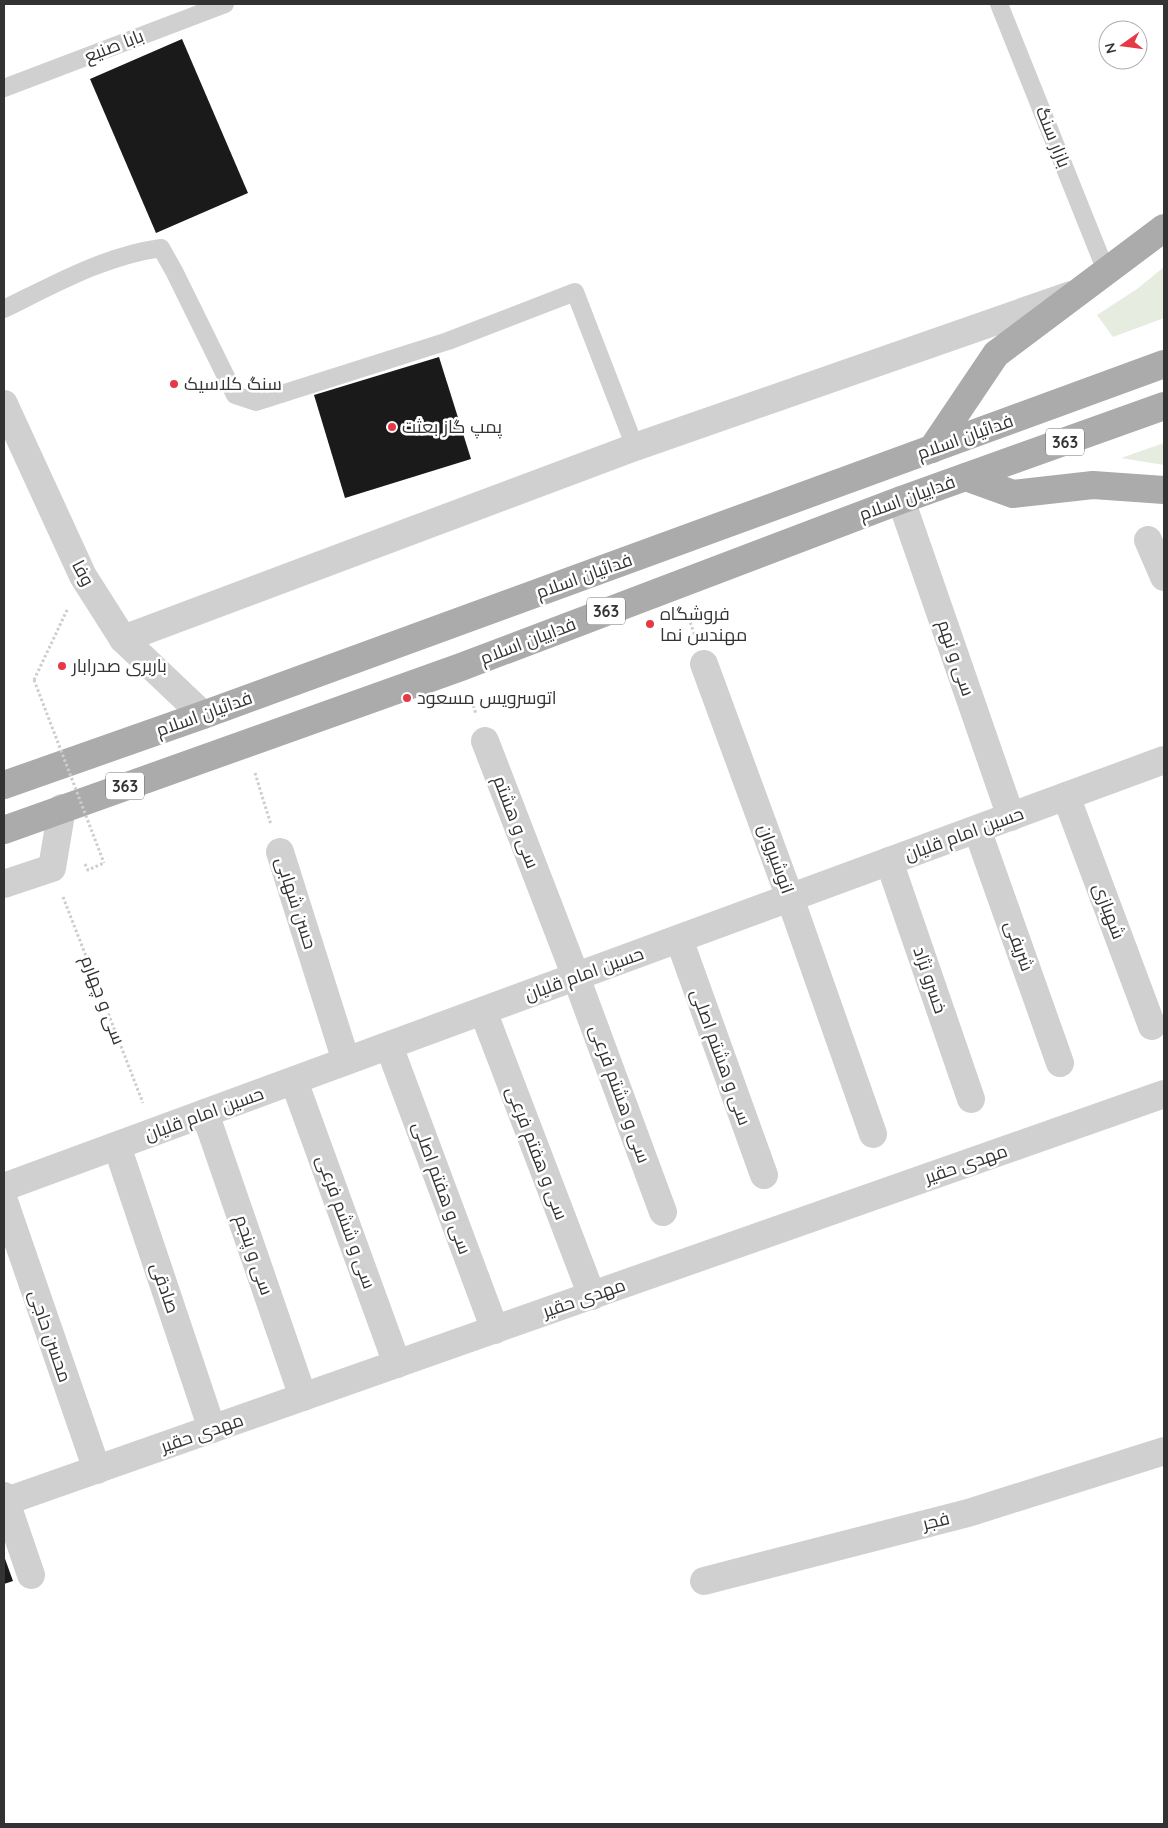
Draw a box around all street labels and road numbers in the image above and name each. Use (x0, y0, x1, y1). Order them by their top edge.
street label: بابا صنیع (81, 24, 147, 68)
street label: بازار سنگ (1031, 103, 1076, 171)
street label: فدائیان اسلام (914, 408, 1016, 466)
road number: 363 (1046, 428, 1084, 456)
street label: فداییان اسلام (856, 469, 958, 527)
street label: فدائیان اسلام (533, 547, 635, 605)
street label: وفا (67, 556, 100, 590)
road number: 363 (587, 598, 625, 624)
street label: فداییان اسلام (477, 612, 579, 670)
street label: سی و نهم (932, 617, 980, 699)
street label: فدائیان اسلام (153, 685, 255, 743)
road number: 363 (106, 772, 144, 799)
street label: سی و هشتم (487, 772, 545, 872)
street label: حسین امام قلیان (901, 801, 1027, 867)
street label: انوشیروان (753, 821, 800, 897)
street label: حسن شهابی (271, 854, 322, 952)
street label: شهبازی (1088, 880, 1131, 942)
street label: شریفی (1000, 917, 1039, 974)
street label: حسین امام قلیان (521, 941, 647, 1007)
street label: خسرو نژاد (908, 943, 953, 1016)
street label: سی و چهارم (75, 952, 131, 1048)
street label: سی و هشتم اصلی (685, 986, 757, 1128)
street label: سی و هشتم فرعی (584, 1022, 656, 1166)
street label: حسین امام قلیان (141, 1081, 267, 1147)
street label: سی و هفتم فرعی (500, 1083, 574, 1223)
street label: سی و هفتم اصلی (407, 1118, 477, 1258)
street label: مهدی حقیر (920, 1139, 1010, 1189)
street label: سی و ششم فرعی (311, 1152, 381, 1292)
street label: سی و پنجم (229, 1212, 279, 1298)
street label: صادقی (146, 1259, 185, 1316)
street label: مهدی حقیر (538, 1273, 628, 1323)
street label: محسن حاجی (24, 1287, 77, 1385)
street label: مهدی حقیر (156, 1408, 246, 1458)
street label: فجر (919, 1506, 952, 1535)

